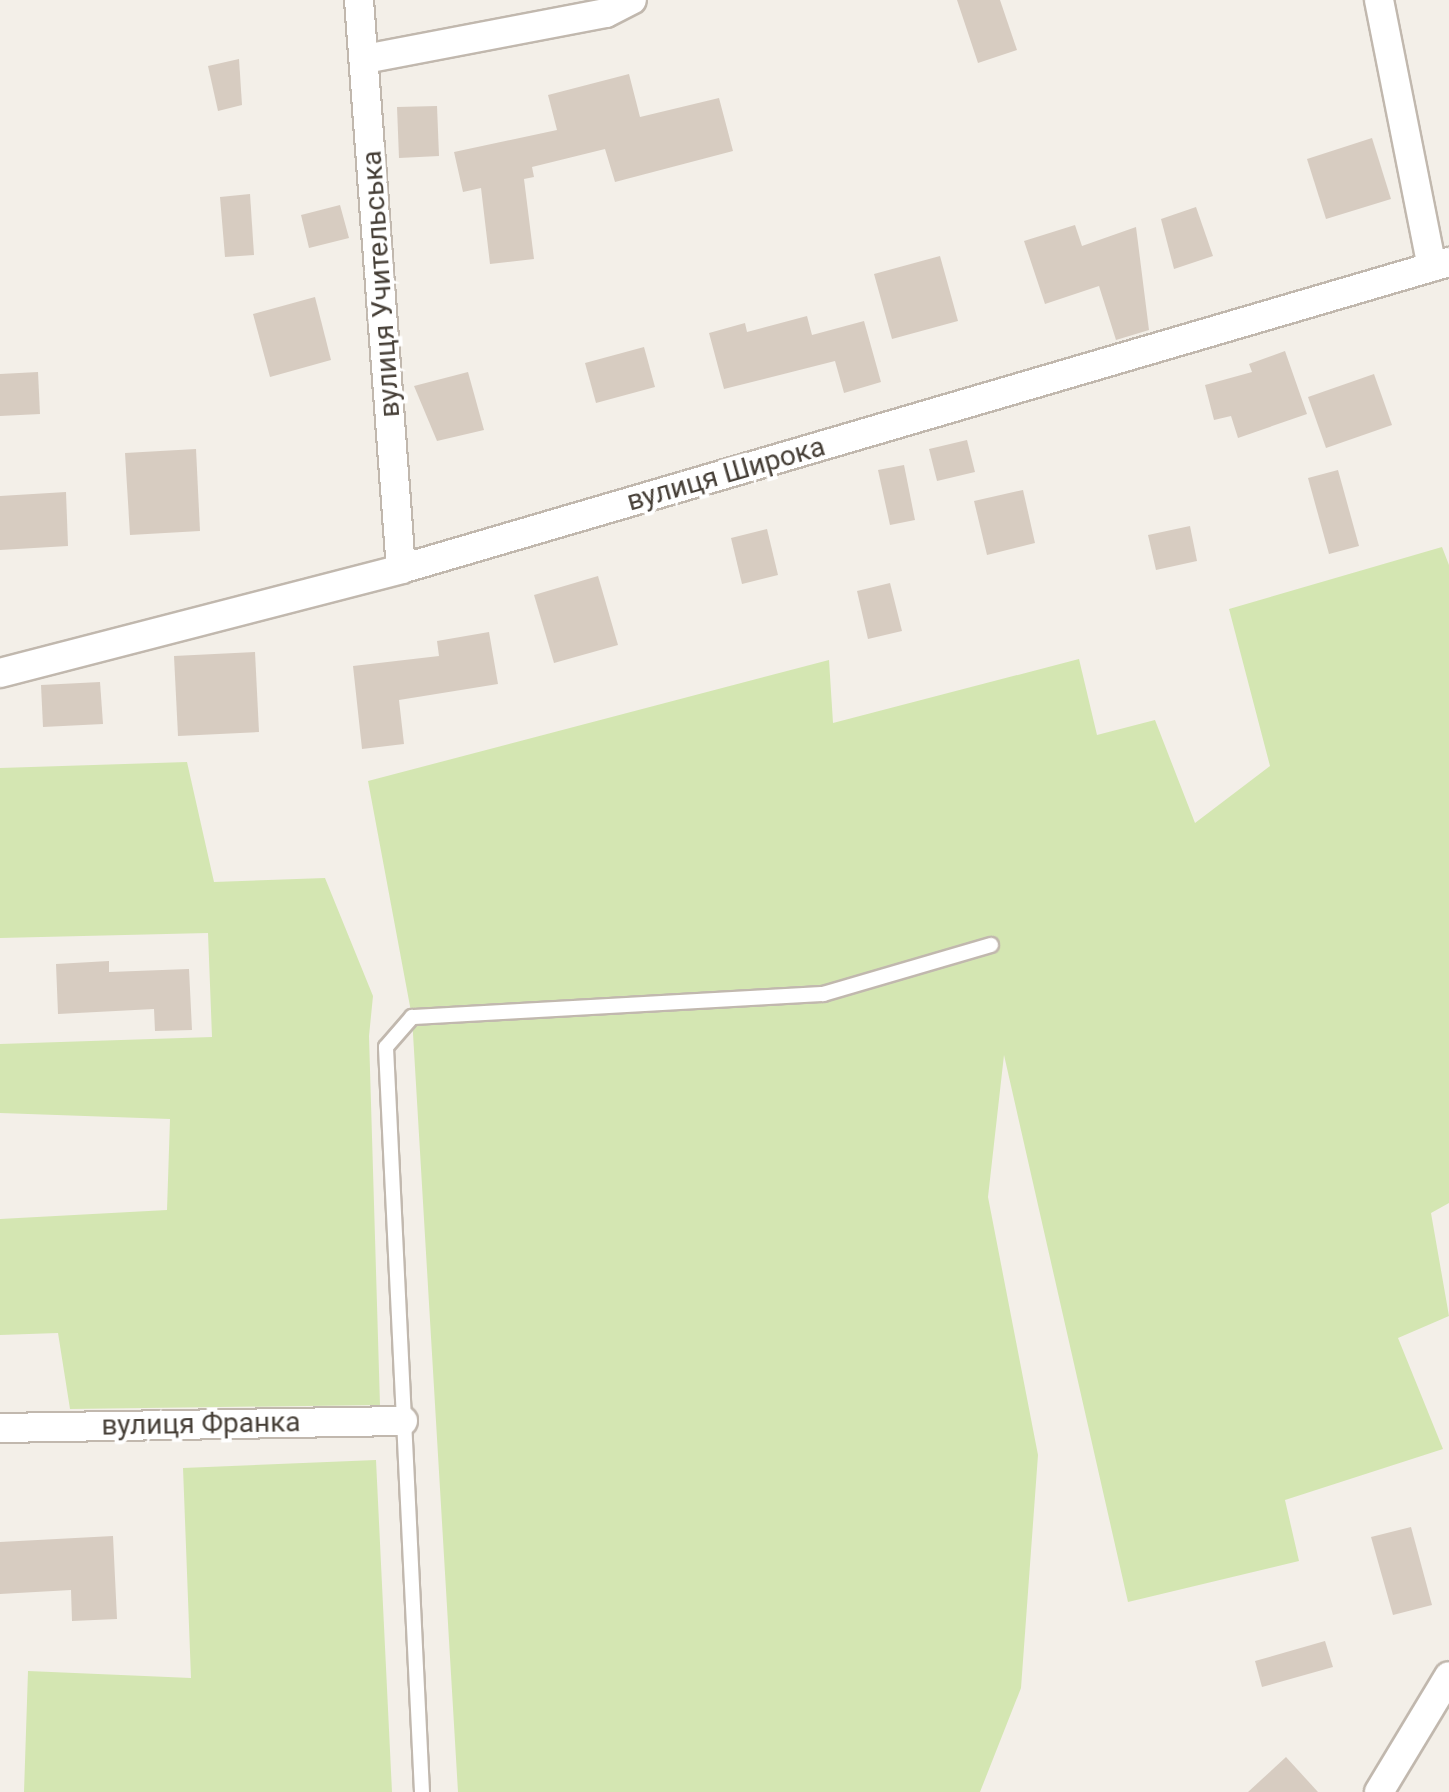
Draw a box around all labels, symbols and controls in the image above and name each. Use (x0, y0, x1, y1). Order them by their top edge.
street label: вулиця Учительська (355, 149, 407, 419)
street label: вулиця Широка (623, 430, 829, 518)
street label: вулиця Франка (101, 1405, 301, 1443)

